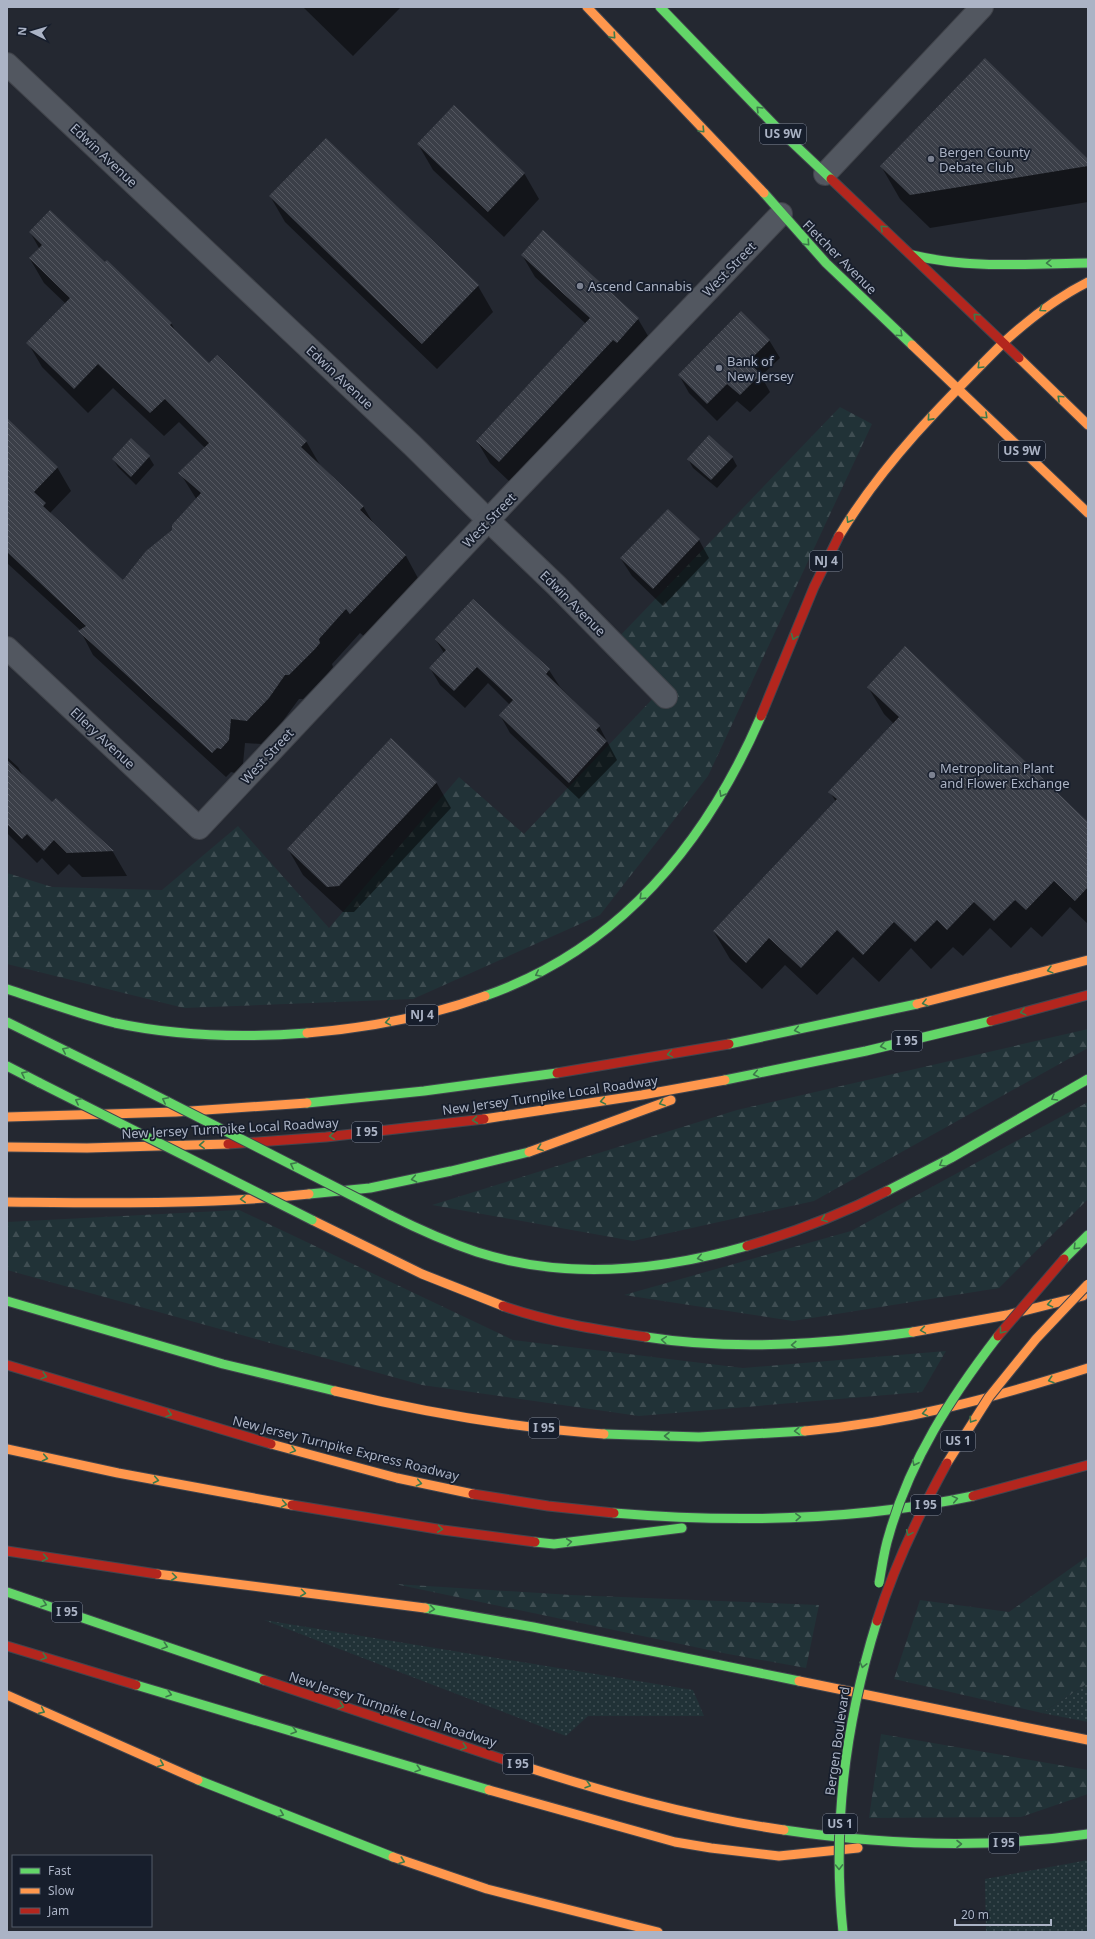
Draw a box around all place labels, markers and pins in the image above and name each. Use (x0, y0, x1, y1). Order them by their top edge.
place label: Bergen County Debate Club (939, 143, 1031, 176)
marker: Bergen County Debate Club (926, 154, 936, 164)
place label: Ascend Cannabis (588, 277, 692, 295)
marker: Ascend Cannabis (575, 281, 585, 291)
place label: Bank of New Jersey (727, 352, 794, 385)
marker: Bank of New Jersey (714, 363, 724, 373)
place label: Metropolitan Plant and Flower Exchange (940, 759, 1069, 792)
marker: Metropolitan Plant and Flower Exchange (927, 770, 937, 780)

